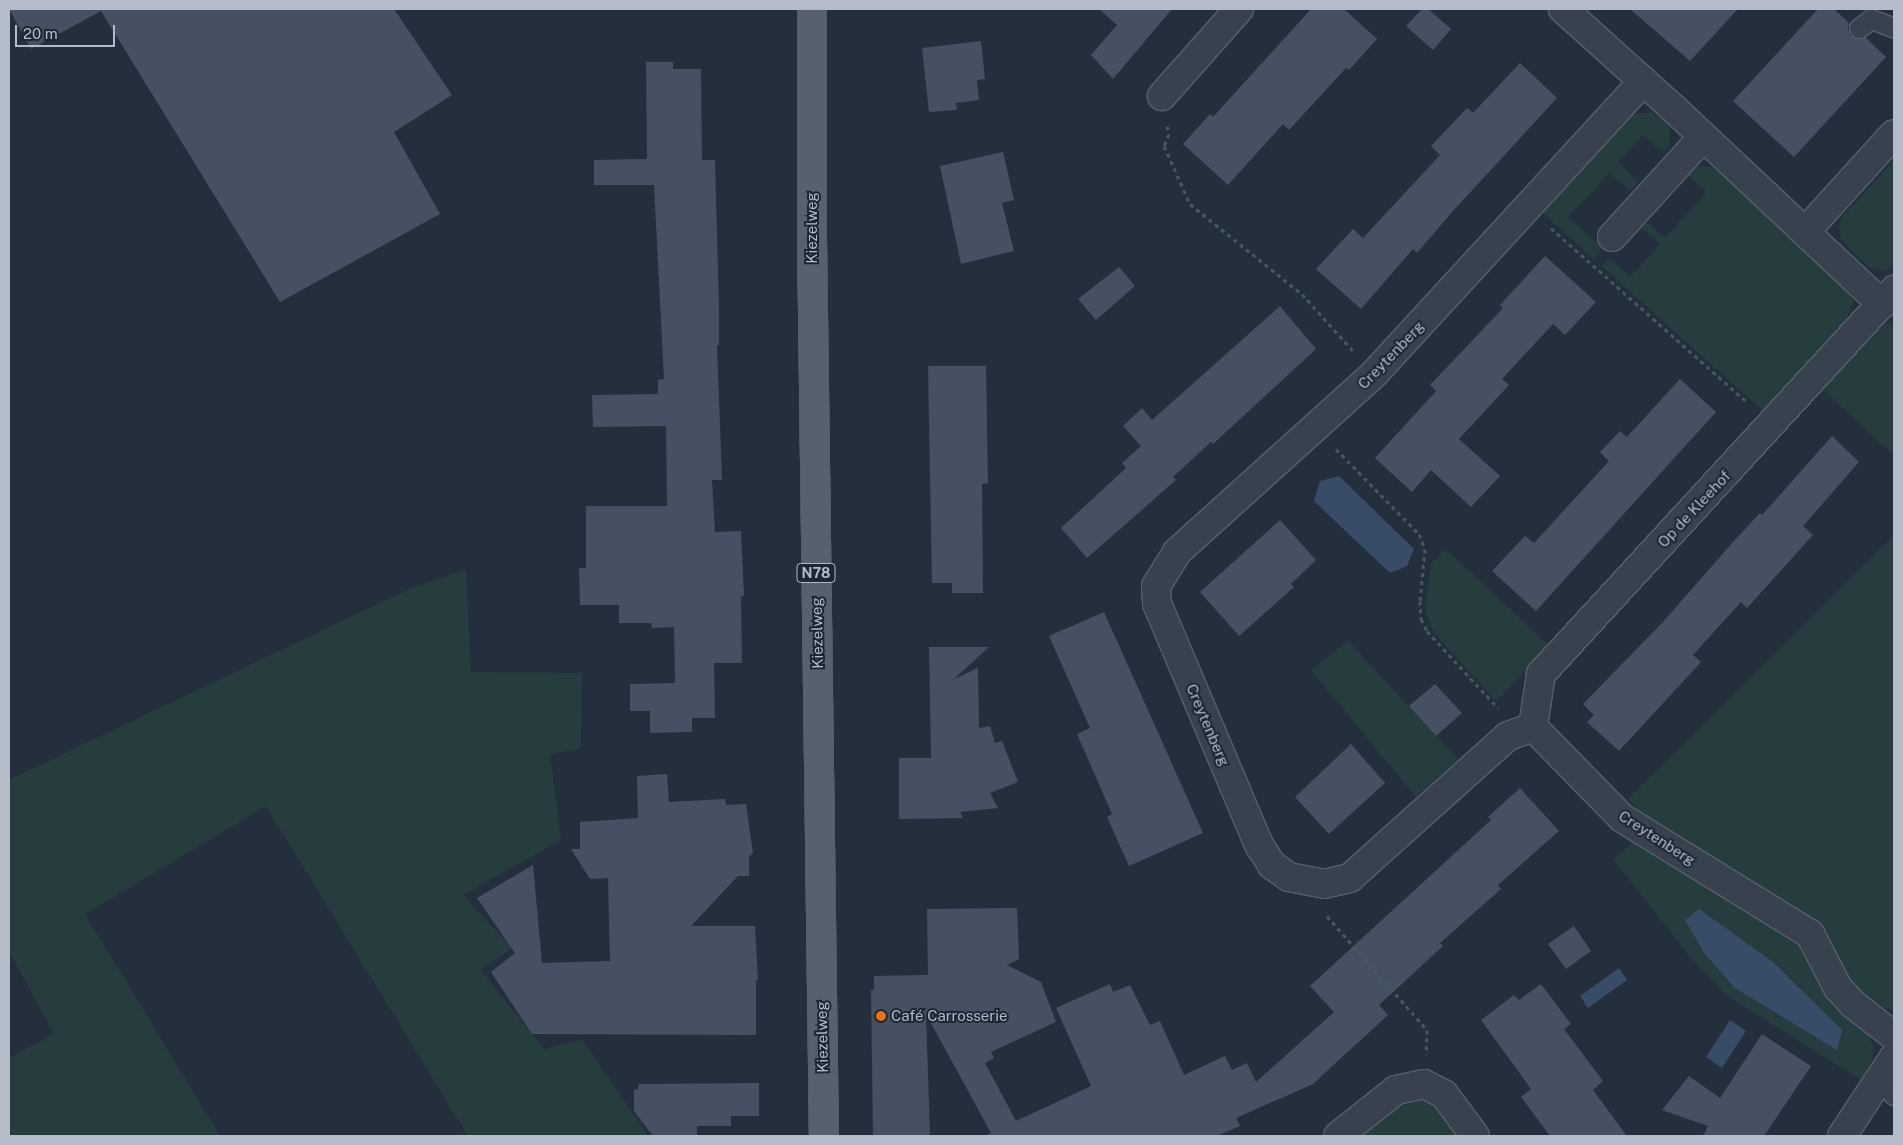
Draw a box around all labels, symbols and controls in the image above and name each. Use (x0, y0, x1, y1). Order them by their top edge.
scale bar (18, 15, 118, 47)
text: 20 m (23, 25, 58, 42)
street label: Kiezelweg (803, 192, 821, 264)
street label: Creytenberg (1354, 317, 1428, 393)
street label: Op de Kleehof (1654, 467, 1734, 551)
road number: N78 (796, 562, 836, 584)
street label: Kiezelweg (807, 597, 827, 669)
street label: Creytenberg (1183, 681, 1233, 769)
street label: Creytenberg (1615, 807, 1699, 869)
street label: Kiezelweg (812, 1001, 832, 1073)
place label: Café Carrosserie (891, 1007, 1008, 1025)
marker: Café Carrosserie (875, 1010, 887, 1022)

